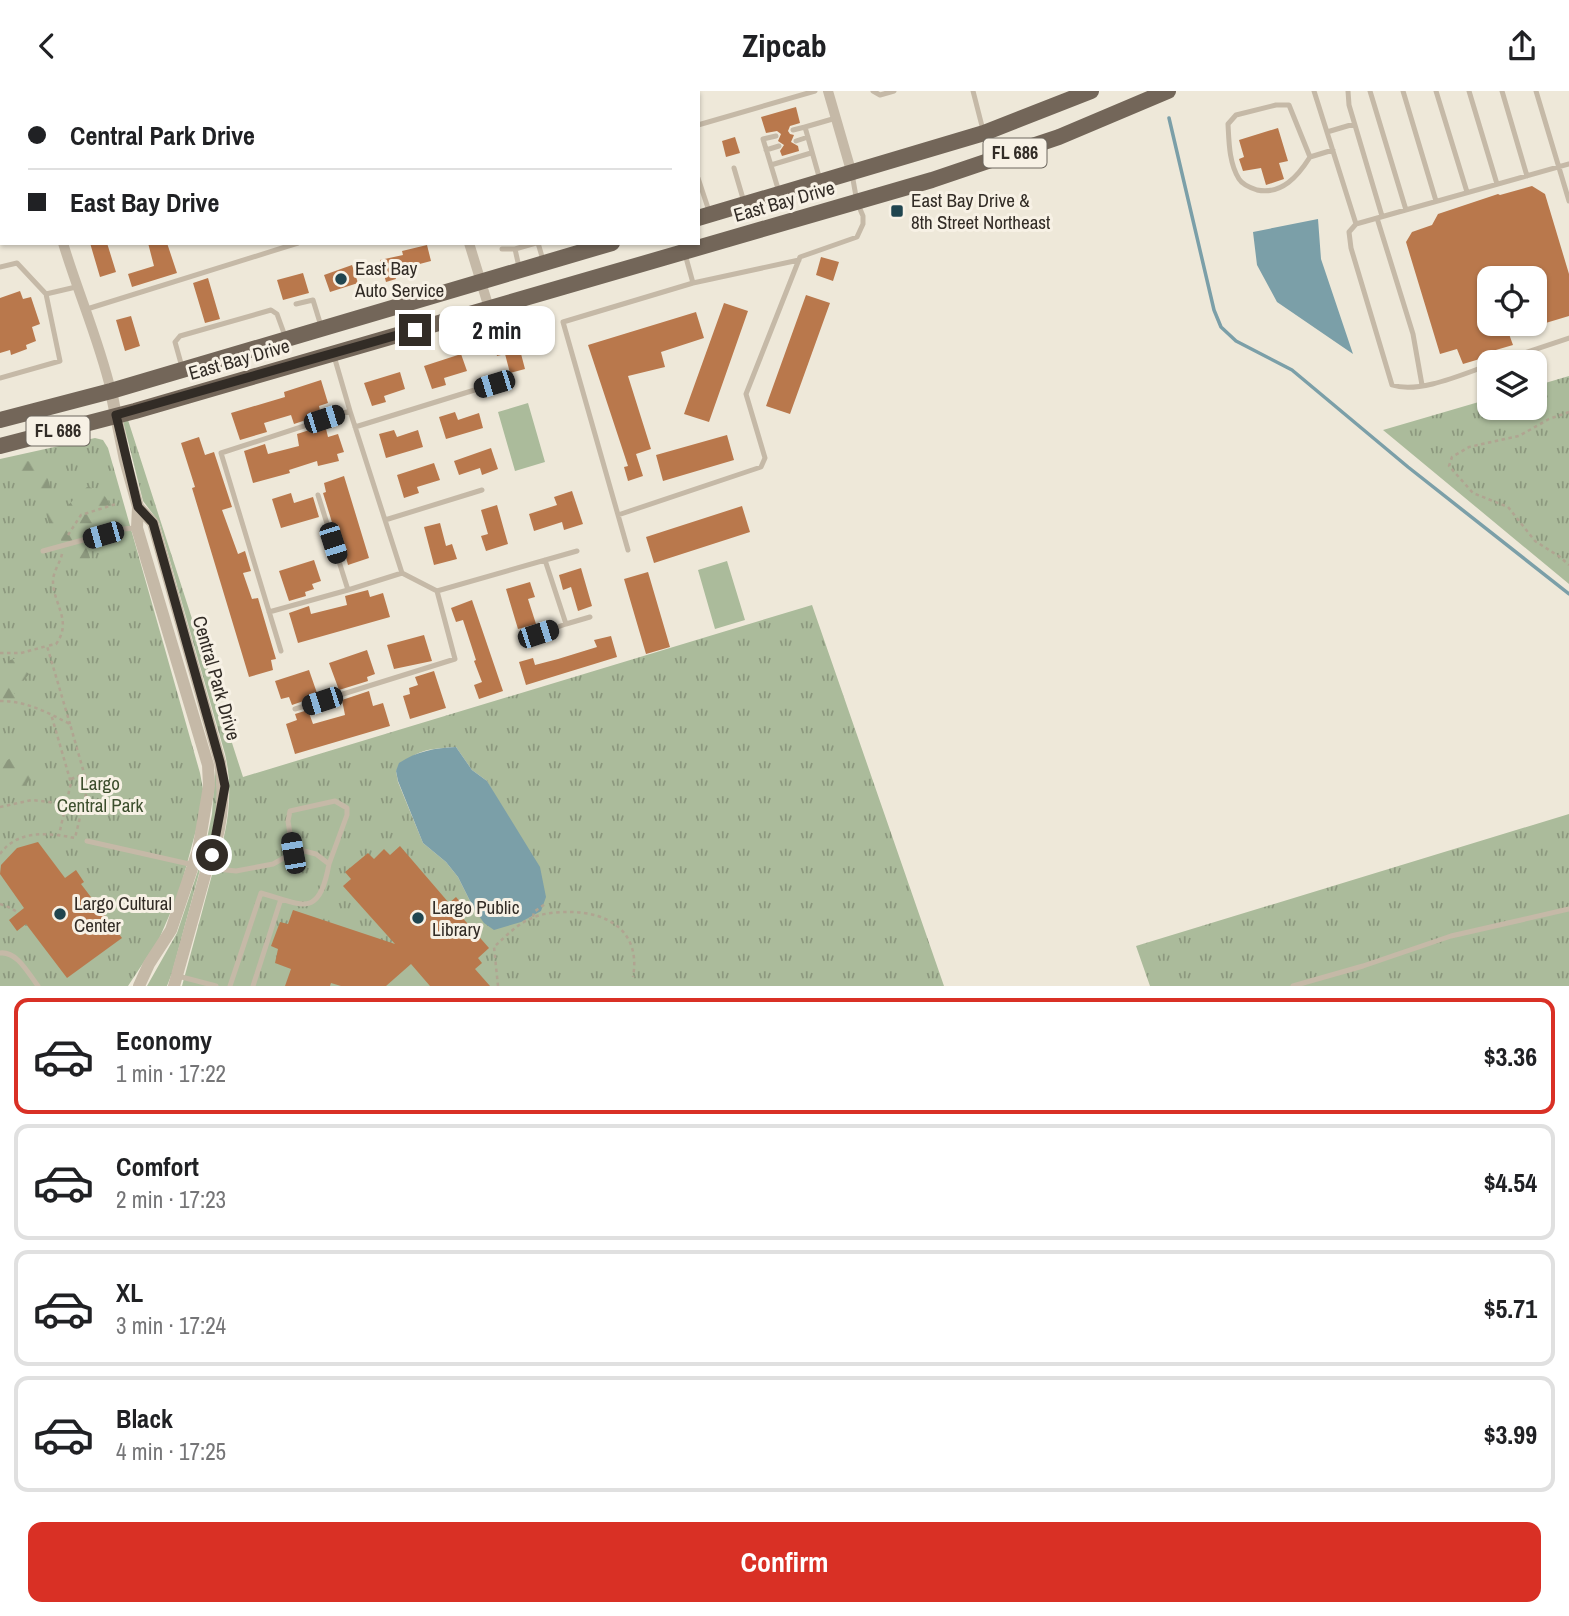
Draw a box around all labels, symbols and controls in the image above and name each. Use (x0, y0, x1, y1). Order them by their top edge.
text: Zipcab (742, 24, 827, 67)
icon: back (28, 27, 66, 65)
icon: share (1503, 27, 1541, 65)
text: Central Park Drive (70, 118, 255, 153)
road number: FL 686 (984, 139, 1046, 167)
street label: East Bay Drive (730, 174, 838, 228)
text: East Bay Drive (70, 185, 219, 220)
place label: East Bay Drive & 8th Street Northeast (911, 187, 1051, 235)
marker: East Bay Drive & 8th Street Northeast (889, 203, 905, 219)
place label: East Bay Auto Service (354, 255, 444, 303)
map controls (1477, 266, 1547, 420)
button: locate (1477, 266, 1547, 336)
marker: East Bay Auto Service (333, 271, 349, 287)
callout: 2 min (440, 306, 555, 355)
route end (399, 314, 431, 346)
text: 2 min (472, 315, 522, 346)
street label: East Bay Drive (185, 332, 293, 386)
button: layers (1477, 350, 1547, 420)
car (471, 368, 518, 400)
car (301, 403, 348, 435)
road number: FL 686 (27, 417, 90, 445)
car (80, 519, 127, 551)
car (317, 520, 350, 566)
street label: Central Park Drive (187, 613, 247, 743)
car (515, 618, 562, 650)
car (299, 685, 346, 717)
park label: Largo Central Park (57, 770, 143, 818)
car (280, 830, 307, 876)
route start (196, 839, 228, 871)
place label: Largo Cultural Center (74, 890, 172, 938)
place label: Largo Public Library (432, 894, 520, 942)
marker: Largo Cultural Center (52, 906, 68, 922)
marker: Largo Public Library (410, 910, 426, 926)
text: Economy (116, 1023, 212, 1058)
icon: car (32, 1025, 95, 1088)
text: $3.36 (1484, 1039, 1537, 1074)
text: 1 min · 17:22 (116, 1058, 226, 1089)
text: Comfort (116, 1149, 199, 1184)
icon: car (32, 1151, 95, 1214)
text: $4.54 (1484, 1165, 1537, 1200)
text: 2 min · 17:23 (116, 1184, 226, 1215)
text: XL (116, 1275, 143, 1310)
icon: car (32, 1277, 95, 1340)
text: $5.71 (1484, 1291, 1537, 1326)
text: 3 min · 17:24 (116, 1310, 226, 1341)
text: Black (116, 1401, 173, 1436)
icon: car (32, 1403, 95, 1466)
text: $3.99 (1484, 1417, 1537, 1452)
text: 4 min · 17:25 (116, 1436, 226, 1467)
button: Confirm (28, 1522, 1541, 1602)

